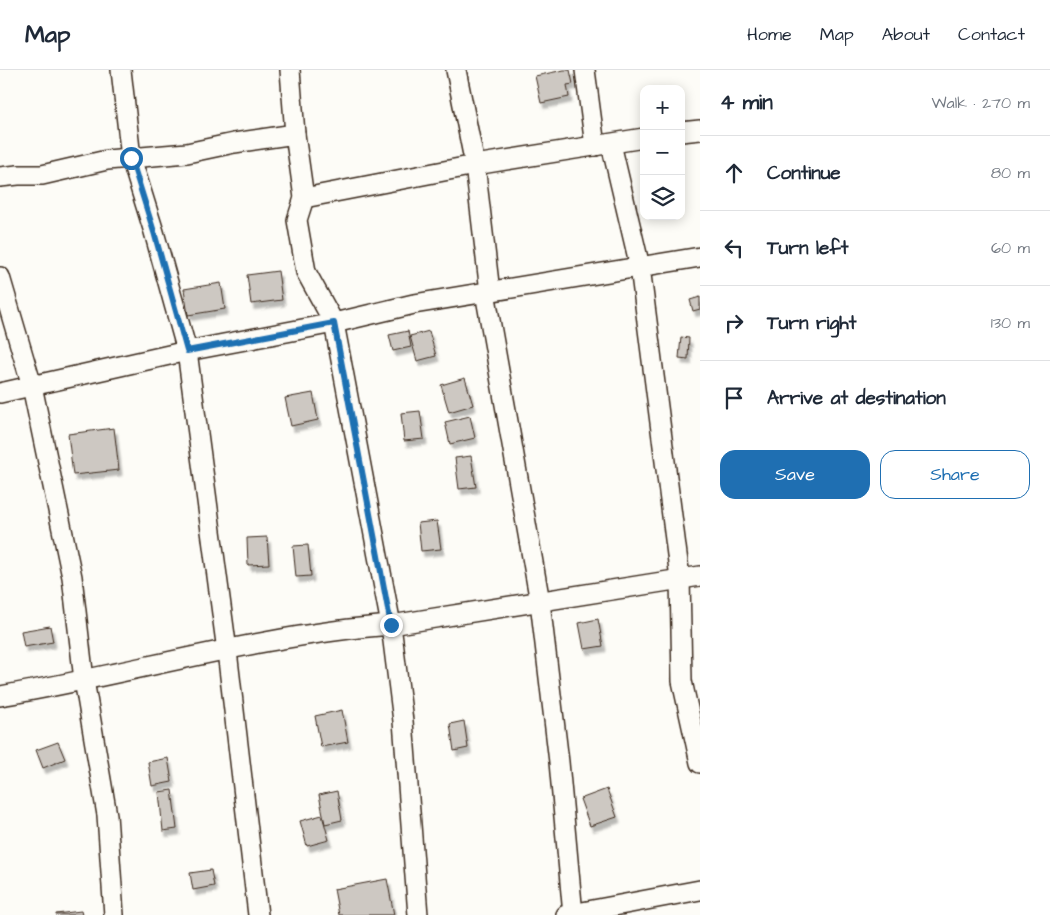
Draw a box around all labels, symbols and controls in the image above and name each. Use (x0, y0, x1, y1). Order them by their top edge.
text: Map (25, 18, 70, 52)
text: Home (747, 22, 792, 47)
text: Map (820, 22, 854, 47)
text: About (882, 22, 930, 47)
text: Contact (958, 22, 1025, 47)
map controls (640, 85, 685, 220)
button: + (640, 85, 685, 130)
text: 4 min (720, 88, 773, 117)
text: Walk · 270 m (931, 92, 1030, 114)
button: − (640, 130, 685, 175)
route start (120, 147, 143, 170)
icon: ahead (720, 159, 748, 187)
text: Continue (767, 160, 841, 187)
text: 80 m (991, 162, 1030, 184)
button: layers (640, 175, 685, 220)
icon: left (720, 234, 748, 262)
text: Turn left (767, 235, 848, 262)
text: 60 m (991, 237, 1030, 259)
icon: right (720, 309, 748, 337)
text: Turn right (767, 310, 856, 337)
text: 130 m (991, 312, 1030, 334)
icon: arrive (720, 384, 748, 412)
text: Arrive at destination (767, 385, 946, 412)
button: Save (720, 450, 870, 499)
button: Share (880, 450, 1030, 499)
route end (380, 614, 403, 637)

